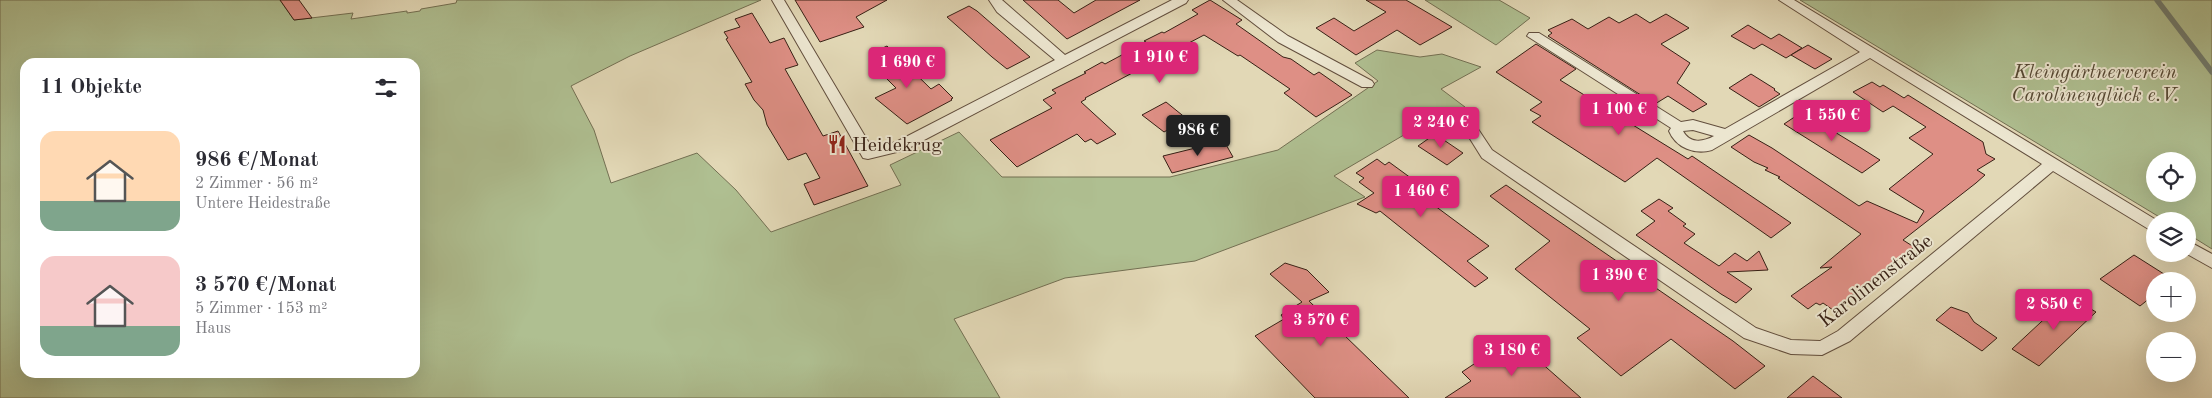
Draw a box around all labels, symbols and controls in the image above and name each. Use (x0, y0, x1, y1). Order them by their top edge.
pin: 1 910 € (1114, 42, 1206, 84)
pin: 1 690 € (861, 46, 953, 89)
text: 1 910 € (1132, 50, 1188, 66)
text: 1 690 € (879, 55, 935, 71)
park label: Kleingärtnerverein Carolinenglück e.V. (2011, 63, 2179, 106)
icon: filters (372, 74, 400, 102)
text: 11 Objekte (40, 77, 142, 98)
pin: 1 100 € (1573, 94, 1665, 136)
pin: 1 550 € (1786, 100, 1878, 142)
text: 1 100 € (1591, 102, 1647, 118)
pin: 2 240 € (1395, 106, 1487, 149)
text: 1 550 € (1804, 108, 1860, 124)
pin: 986 € (1163, 114, 1233, 157)
text: 2 240 € (1413, 115, 1469, 131)
text: 986 € (1177, 123, 1219, 139)
restaurant icon: Heidekrug (826, 133, 848, 155)
place label: Heidekrug (852, 136, 942, 156)
text: 986 €/Monat (195, 150, 318, 171)
icon: home (80, 151, 140, 211)
map controls (2146, 152, 2196, 382)
button: locate (2146, 152, 2196, 202)
text: 2 Zimmer · 56 m² (195, 176, 318, 192)
pin: 1 460 € (1375, 176, 1467, 218)
text: 1 460 € (1393, 184, 1449, 200)
text: Untere Heidestraße (195, 196, 330, 212)
button: layers (2146, 212, 2196, 262)
street label: Karolinenstraße (1816, 231, 1937, 332)
pin: 1 390 € (1573, 260, 1665, 302)
text: 1 390 € (1591, 268, 1647, 284)
button: + (2146, 272, 2196, 322)
text: 3 570 €/Monat (195, 275, 336, 296)
icon: home (80, 276, 140, 336)
pin: 2 850 € (2008, 288, 2100, 331)
text: 2 850 € (2026, 297, 2082, 313)
text: 5 Zimmer · 153 m² (195, 301, 327, 317)
pin: 3 570 € (1275, 304, 1367, 347)
text: 3 570 € (1293, 313, 1349, 329)
text: Haus (195, 321, 231, 337)
button: − (2146, 332, 2196, 382)
pin: 3 180 € (1466, 334, 1558, 377)
text: 3 180 € (1484, 343, 1540, 359)

